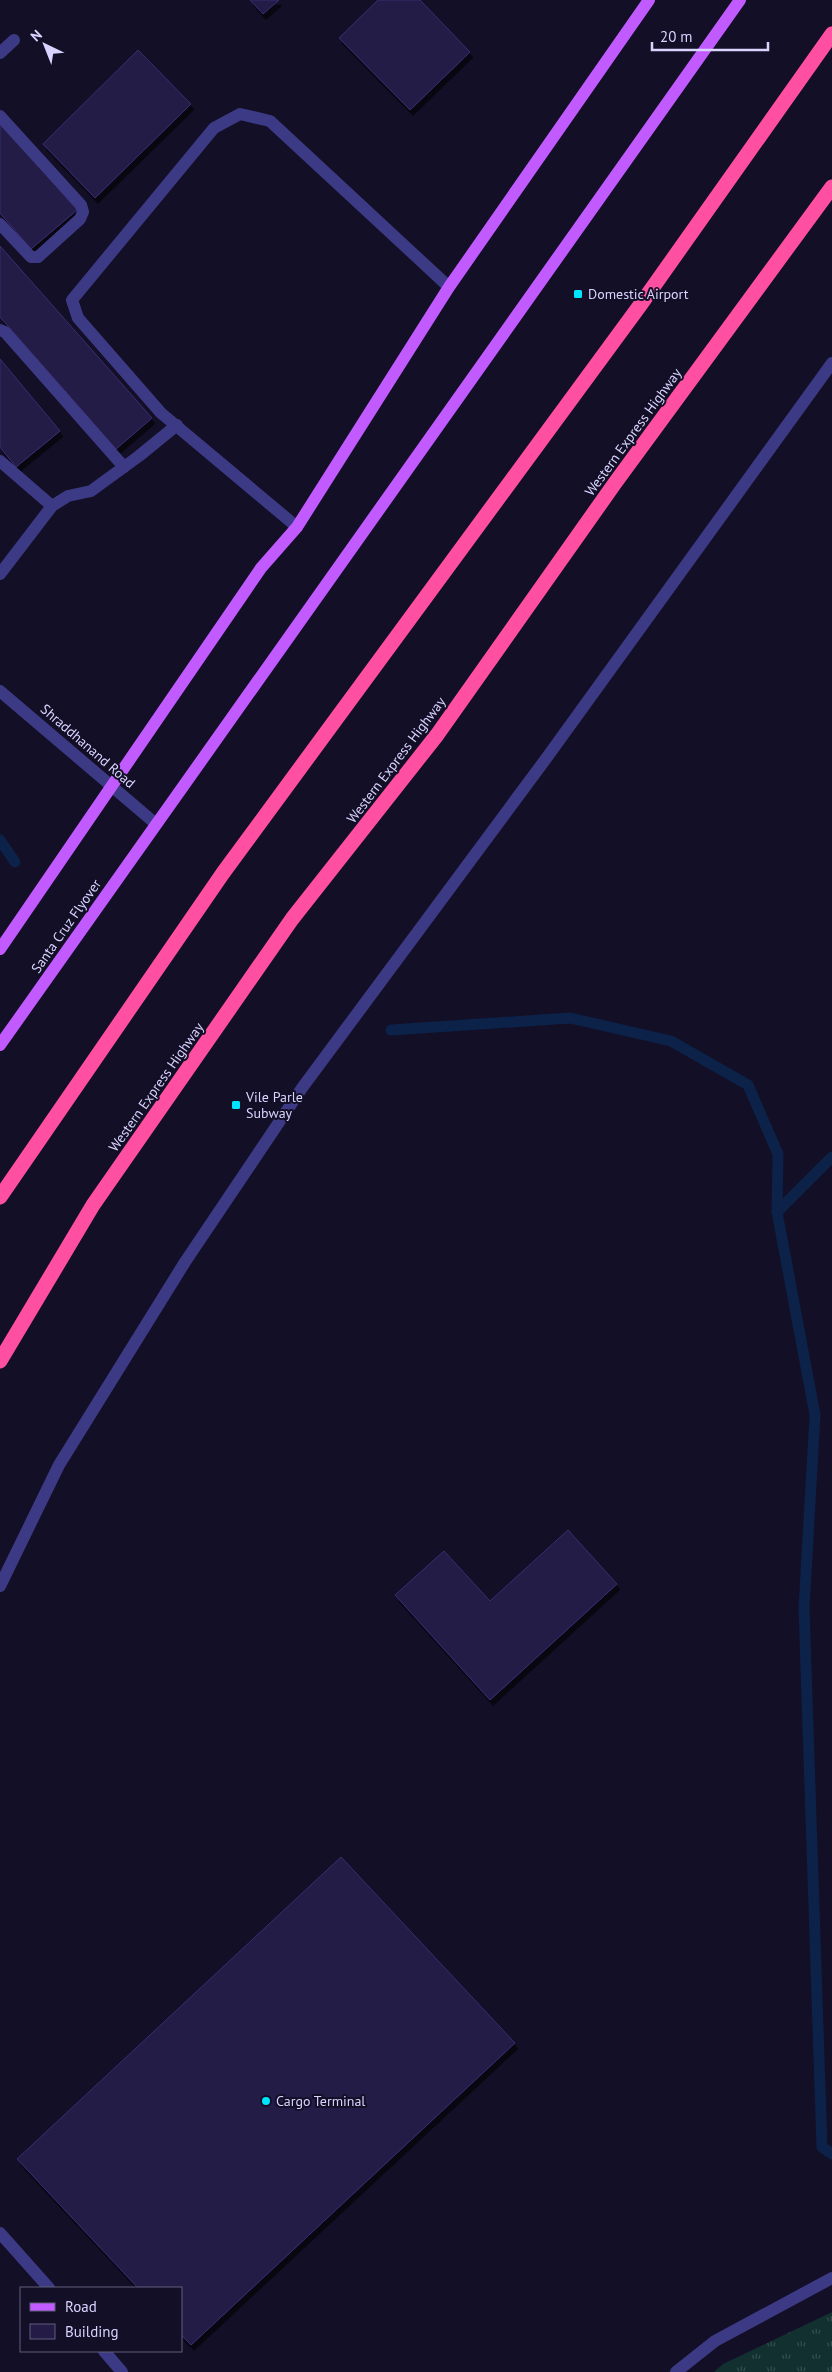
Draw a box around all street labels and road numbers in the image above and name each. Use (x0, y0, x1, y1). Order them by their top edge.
street label: Western Express Highway (581, 364, 686, 499)
street label: Western Express Highway (343, 693, 450, 827)
street label: Shraddhanand Road (37, 700, 139, 792)
street label: Santa Cruz Flyover (27, 875, 105, 976)
street label: Western Express Highway (105, 1019, 208, 1155)

